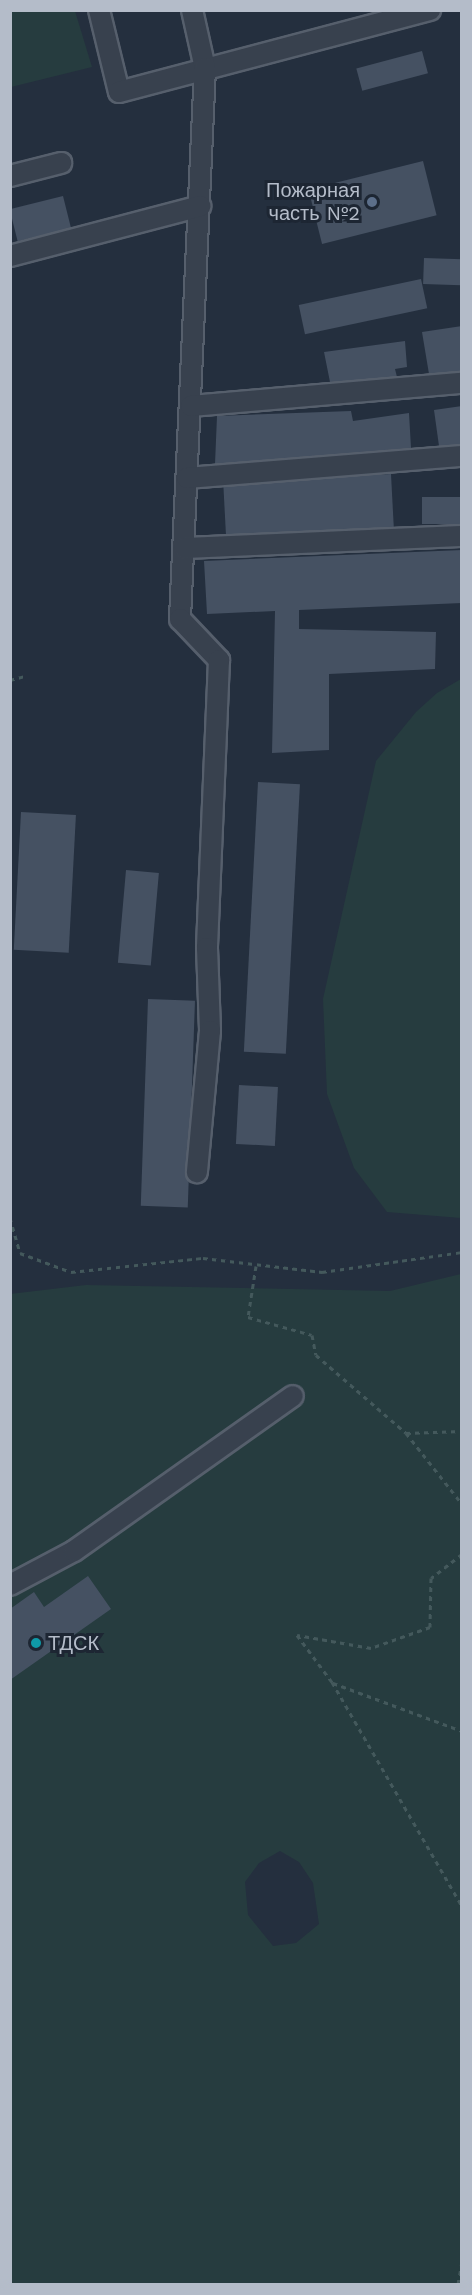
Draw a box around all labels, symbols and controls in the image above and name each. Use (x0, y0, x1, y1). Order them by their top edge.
place label: Пожарная часть №2 (266, 178, 360, 225)
marker: Пожарная часть №2 (365, 195, 379, 209)
place label: ТДСК (48, 1631, 99, 1655)
marker: ТДСК (29, 1636, 43, 1650)

